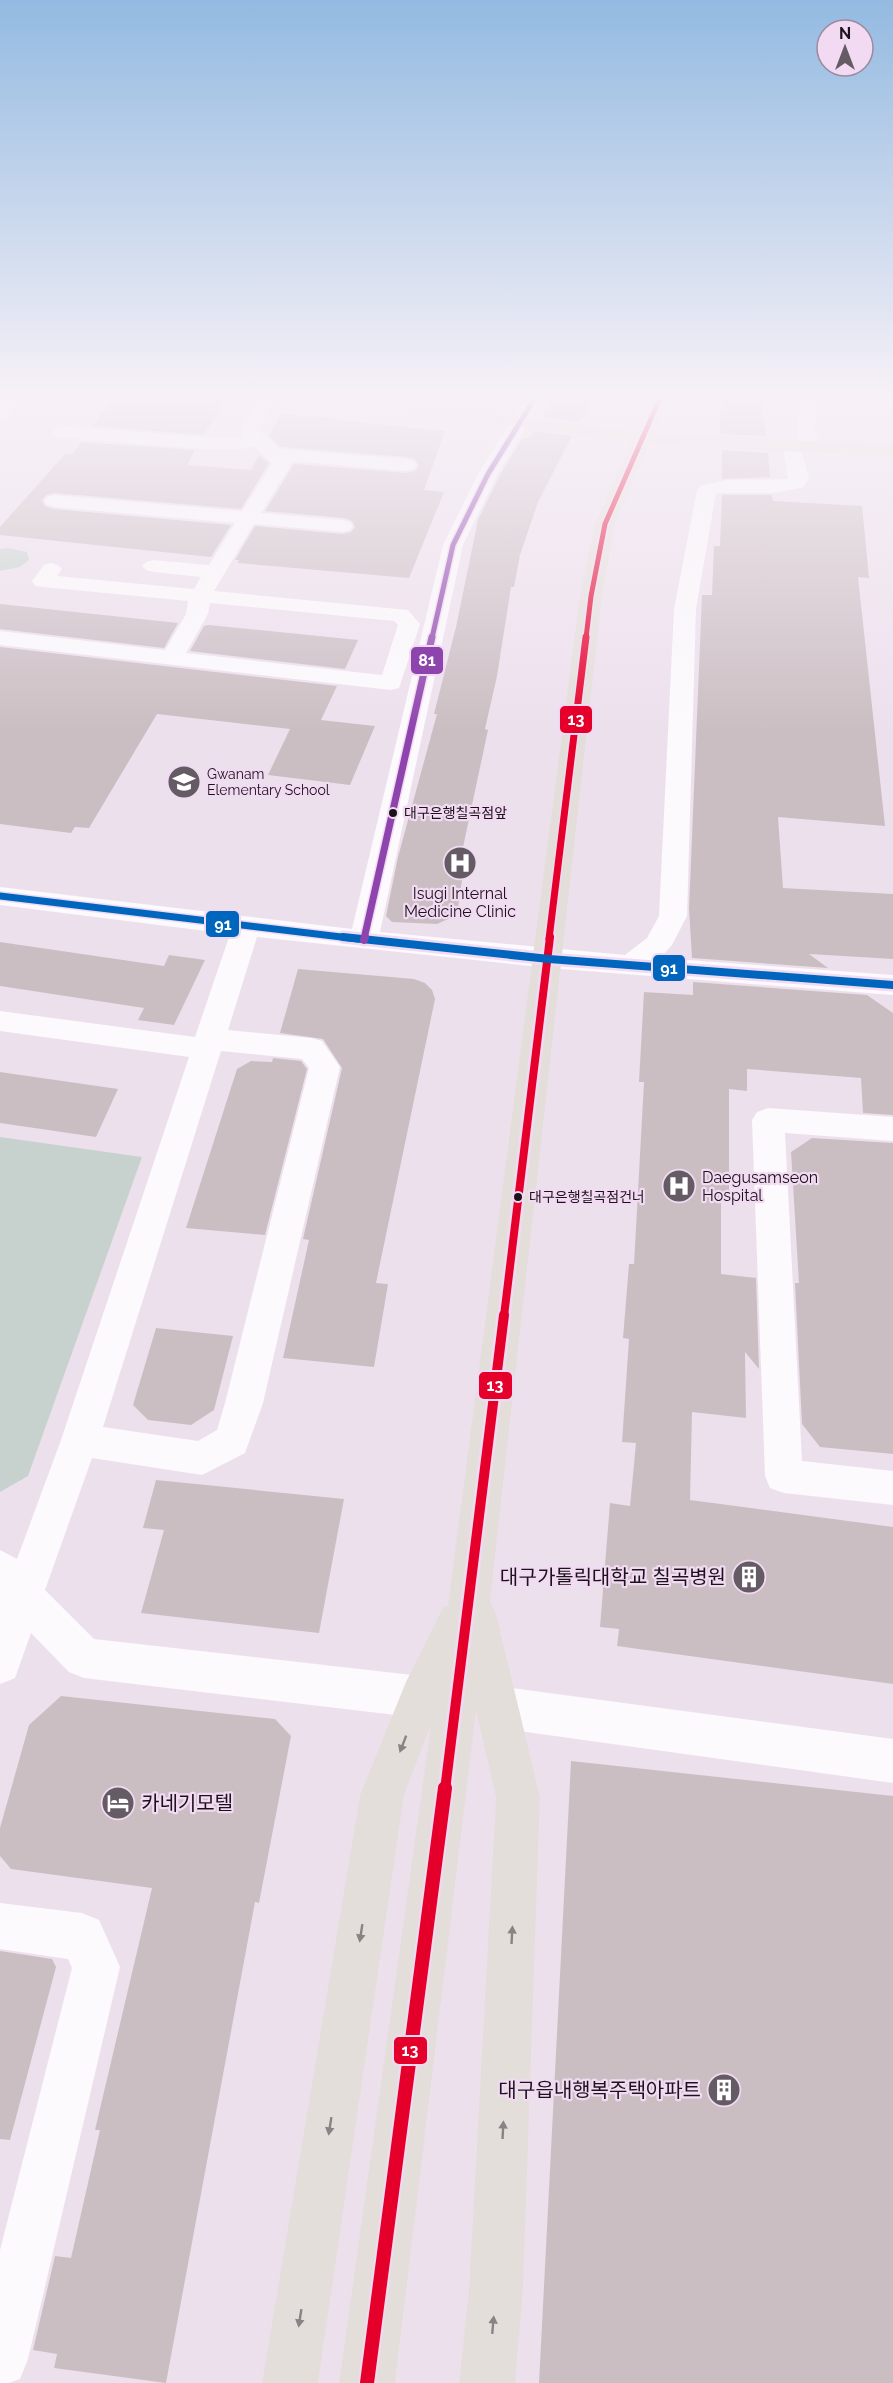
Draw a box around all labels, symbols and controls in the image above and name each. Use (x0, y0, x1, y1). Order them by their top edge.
north arrow (815, 18, 875, 78)
text: N (839, 24, 851, 43)
line badge: 81 (410, 646, 444, 675)
text: 81 (418, 651, 436, 670)
line badge: 13 (559, 705, 593, 734)
text: 13 (568, 710, 584, 729)
school or university icon: Gwanam Elementary School (166, 764, 202, 800)
place label: Gwanam Elementary School (207, 766, 330, 798)
place label: 대구은행칠곡점앞 (404, 805, 507, 821)
marker: 대구은행칠곡점앞 (387, 807, 399, 819)
hospital icon: Isugi Internal Medicine Clinic (442, 845, 478, 881)
place label: Isugi Internal Medicine Clinic (404, 884, 516, 921)
line badge: 91 (205, 910, 240, 938)
text: 91 (214, 915, 232, 934)
line badge: 91 (652, 954, 686, 982)
text: 91 (660, 959, 678, 978)
hospital icon: Daegusamseon Hospital (661, 1168, 697, 1204)
place label: Daegusamseon Hospital (702, 1168, 818, 1205)
place label: 대구은행칠곡점건너 (529, 1189, 645, 1205)
marker: 대구은행칠곡점건너 (512, 1191, 524, 1203)
line badge: 13 (478, 1371, 513, 1400)
text: 13 (487, 1376, 503, 1395)
building icon: 대구가톨릭대학교 칠곡병원 (731, 1559, 767, 1595)
place label: 대구가톨릭대학교 칠곡병원 (500, 1565, 726, 1589)
one-way arrow (397, 1735, 407, 1753)
hotel icon: 카네기모텔 (100, 1785, 136, 1821)
place label: 카네기모텔 (141, 1791, 233, 1815)
one-way arrow (356, 1924, 365, 1943)
one-way arrow (507, 1926, 516, 1945)
line badge: 13 (393, 2036, 428, 2065)
text: 13 (402, 2041, 418, 2060)
building icon: 대구읍내행복주택아파트 (706, 2072, 742, 2108)
place label: 대구읍내행복주택아파트 (499, 2078, 701, 2102)
one-way arrow (326, 2116, 335, 2135)
one-way arrow (499, 2121, 508, 2140)
one-way arrow (295, 2309, 304, 2328)
one-way arrow (488, 2315, 498, 2334)

